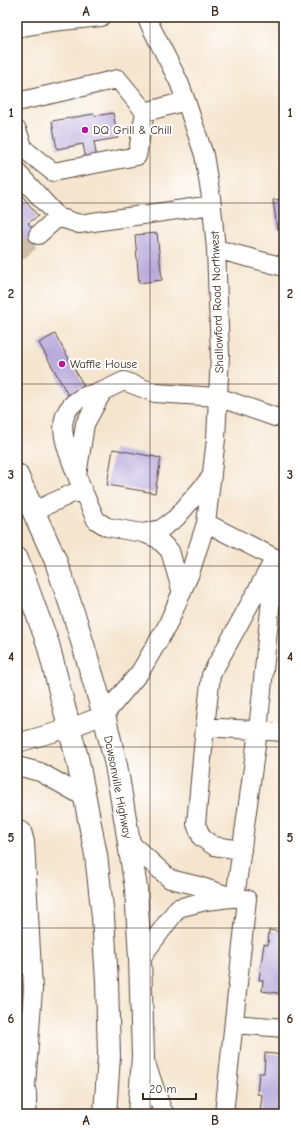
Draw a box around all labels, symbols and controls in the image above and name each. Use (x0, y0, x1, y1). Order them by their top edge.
text: A (82, 4, 90, 19)
text: B (211, 4, 219, 19)
text: 1 (8, 105, 14, 120)
text: 1 (287, 105, 293, 120)
place label: DQ Grill & Chill (93, 123, 172, 137)
marker: DQ Grill & Chill (80, 125, 90, 135)
street label: Shallowford Road Northwest (208, 230, 226, 373)
text: 2 (8, 286, 14, 301)
text: 2 (287, 286, 293, 301)
place label: Waffle House (70, 357, 137, 371)
marker: Waffle House (57, 359, 67, 369)
text: 3 (8, 467, 14, 482)
text: 3 (287, 467, 293, 482)
text: 4 (8, 649, 14, 664)
text: 4 (287, 649, 293, 664)
street label: Dawsonville Highway (101, 734, 135, 840)
text: 5 (8, 830, 15, 845)
text: 5 (287, 830, 294, 845)
text: 6 (8, 1011, 15, 1026)
text: 6 (287, 1011, 294, 1026)
scale bar (143, 1075, 196, 1101)
text: 20 m (149, 1082, 177, 1096)
text: A (82, 1113, 90, 1128)
text: B (211, 1113, 219, 1128)

